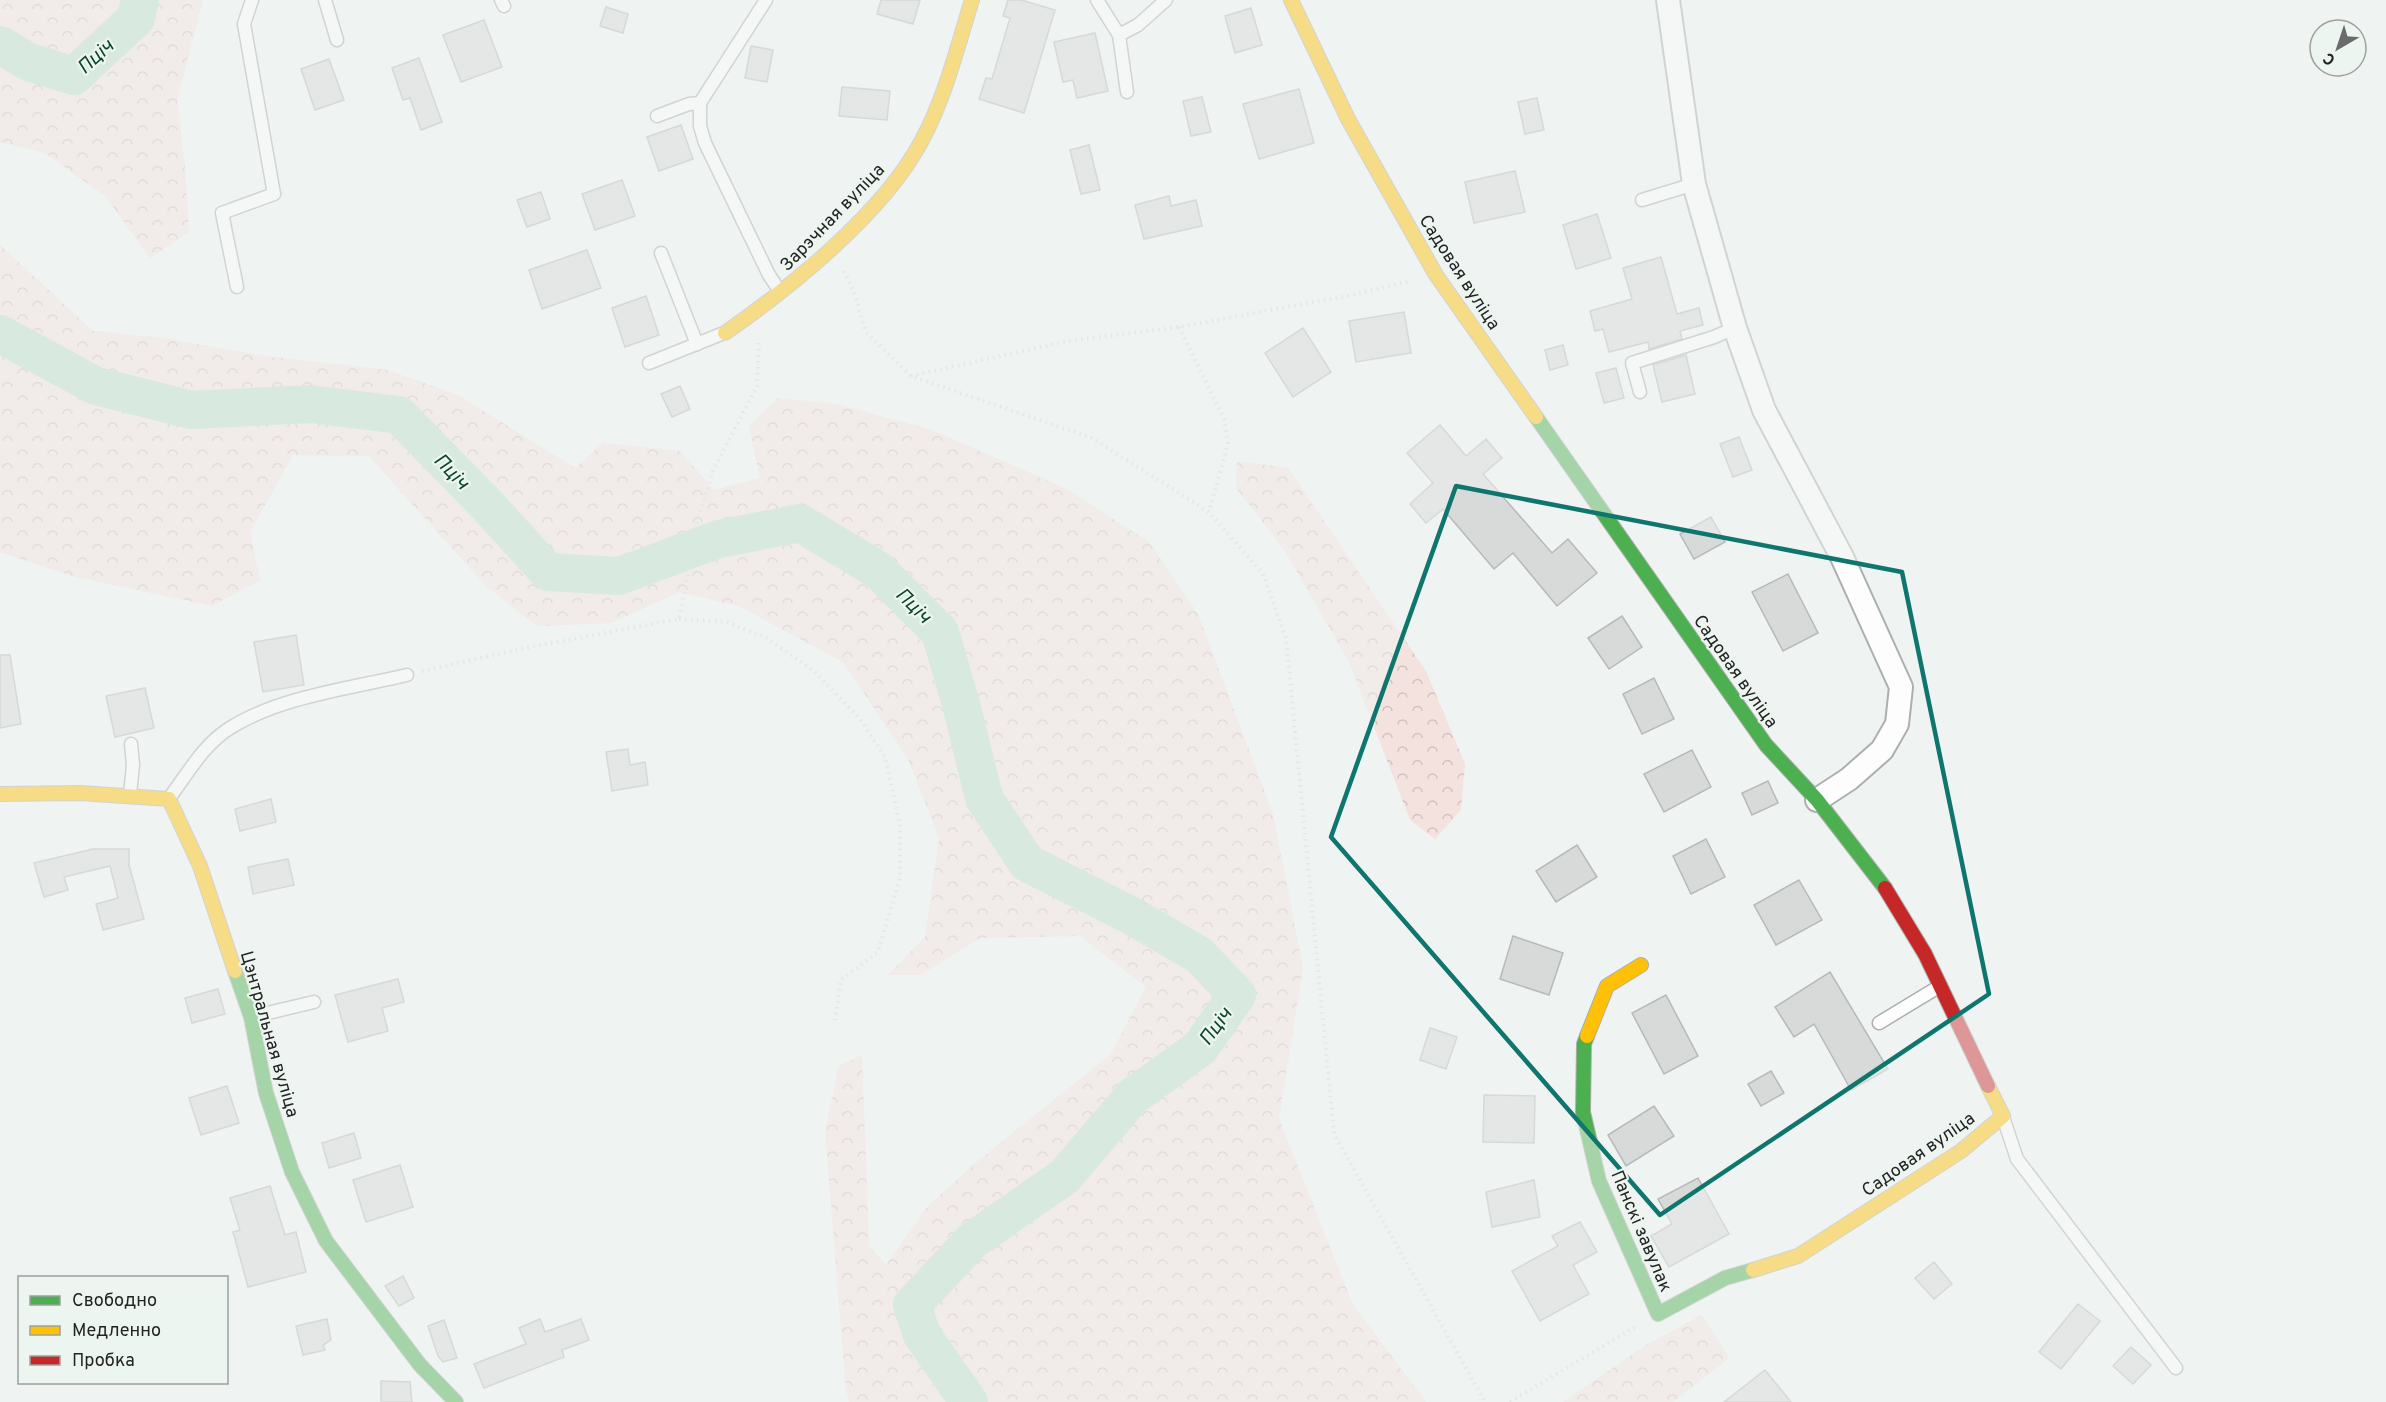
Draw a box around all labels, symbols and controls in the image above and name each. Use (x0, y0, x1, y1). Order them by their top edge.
north arrow (2308, 18, 2368, 78)
water label: Пціч (72, 33, 121, 81)
text: С (2320, 47, 2340, 69)
street label: Зарэчная вуліца (776, 159, 890, 277)
street label: Садовая вуліца (1413, 211, 1505, 335)
water label: Пціч (427, 449, 475, 497)
water label: Пціч (889, 583, 937, 631)
street label: Садовая вуліца (1687, 611, 1782, 733)
street label: Цэнтральная вуліца (234, 949, 303, 1120)
water label: Пціч (1194, 1002, 1240, 1051)
street label: Садовая вуліца (1858, 1108, 1980, 1203)
street label: Панскі завулак (1605, 1167, 1677, 1296)
legend (18, 1276, 228, 1384)
text: Свободно (72, 1290, 157, 1313)
text: Медленно (72, 1320, 161, 1343)
text: Пробка (72, 1350, 135, 1373)

